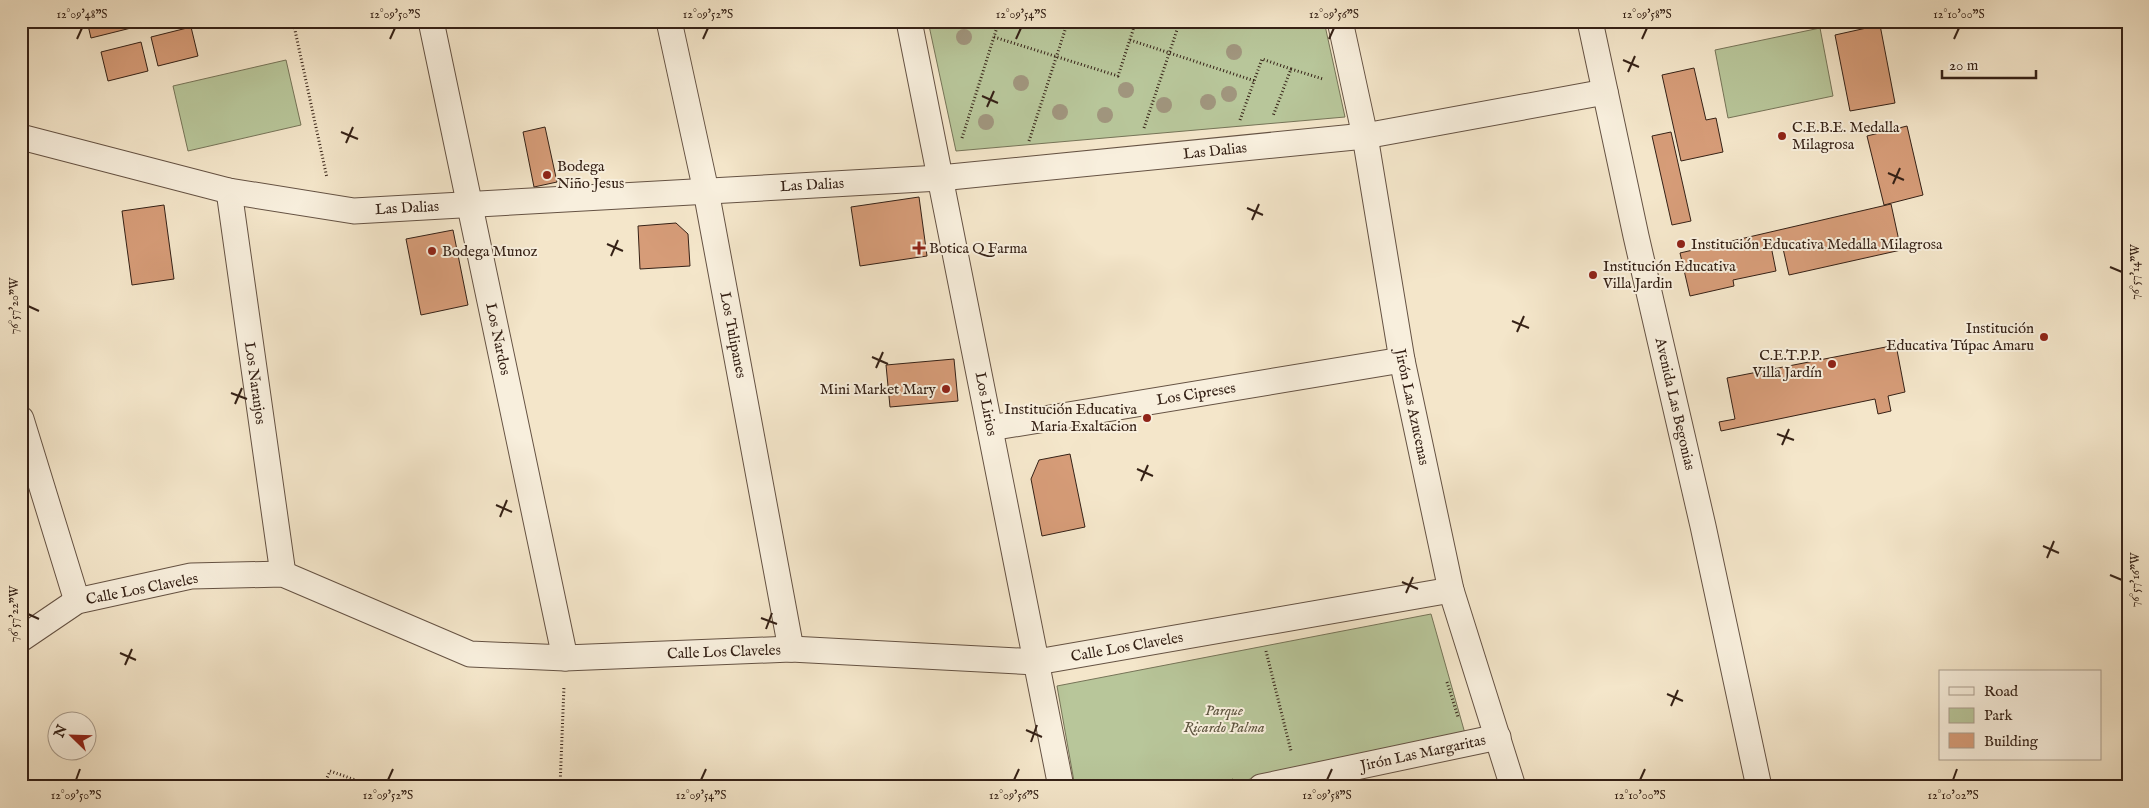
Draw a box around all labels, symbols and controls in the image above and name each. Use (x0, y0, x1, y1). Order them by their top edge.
text: 12°09'48"S (56, 7, 108, 22)
text: 12°09'50"S (370, 7, 420, 22)
text: 12°09'52"S (683, 7, 733, 22)
text: 12°09'54"S (996, 7, 1046, 22)
text: 12°09'56"S (1309, 7, 1359, 22)
text: 12°09'58"S (1622, 7, 1672, 22)
text: 12°10'00"S (1933, 7, 1985, 22)
scale bar (1942, 48, 2035, 80)
text: 20 m (1949, 56, 1979, 75)
place label: C.E.B.E. Medalla Milagrosa (1792, 118, 1900, 154)
marker: C.E.B.E. Medalla Milagrosa (1776, 130, 1788, 142)
street label: Las Dalias (1182, 138, 1248, 164)
place label: Bodega Niño Jesus (557, 157, 624, 193)
marker: Bodega Niño Jesus (541, 169, 553, 181)
street label: Las Dalias (779, 174, 845, 196)
street label: Las Dalias (374, 197, 440, 219)
place label: Institución Educativa Medalla Milagrosa (1691, 235, 1943, 254)
marker: Institución Educativa Medalla Milagrosa (1675, 238, 1687, 250)
place label: Botica Q Farma (929, 239, 1028, 258)
place label: Bodega Munoz (442, 242, 538, 261)
marker: Botica Q Farma (913, 242, 925, 254)
text: 76°57'14"W (2128, 244, 2143, 300)
marker: Bodega Munoz (426, 245, 438, 257)
place label: Institución Educativa Villa Jardin (1602, 257, 1736, 293)
marker: Institución Educativa Villa Jardin (1587, 269, 1599, 281)
text: 76°57'20"W (7, 277, 22, 334)
street label: Los Tulipanes (715, 290, 751, 380)
street label: Los Nardos (481, 301, 515, 377)
place label: Institución Educativa Túpac Amaru (1886, 319, 2034, 355)
marker: Institución Educativa Túpac Amaru (2038, 331, 2050, 343)
street label: Avenida Las Begonias (1650, 335, 1699, 472)
street label: Los Naranjos (240, 340, 270, 426)
street label: Jirón Las Azucenas (1390, 345, 1434, 467)
place label: C.E.T.P.P. Villa Jardín (1751, 346, 1822, 382)
marker: C.E.T.P.P. Villa Jardín (1826, 358, 1838, 370)
street label: Los Lirios (970, 370, 1002, 438)
street label: Los Cipreses (1155, 378, 1237, 410)
place label: Mini Market Mary (820, 380, 937, 399)
marker: Mini Market Mary (940, 383, 952, 395)
place label: Institución Educativa Maria Exaltacion (1004, 400, 1138, 436)
marker: Institución Educativa Maria Exaltacion (1141, 412, 1153, 424)
text: 76°57'16"W (2128, 552, 2143, 607)
street label: Calle Los Claveles (84, 569, 200, 609)
text: 76°57'22"W (7, 585, 22, 642)
street label: Calle Los Claveles (1069, 628, 1185, 666)
street label: Calle Los Claveles (667, 641, 781, 663)
legend (1939, 670, 2102, 760)
text: Road (1984, 682, 2019, 701)
park label: Parque Ricardo Palma (1183, 701, 1265, 737)
text: Park (1984, 706, 2014, 725)
north arrow (48, 710, 98, 760)
text: N (50, 722, 72, 741)
street label: Jirón Las Margaritas (1357, 730, 1487, 776)
text: Building (1984, 732, 2039, 751)
text: 12°09'50"S (51, 788, 101, 803)
text: 12°09'52"S (363, 788, 413, 803)
text: 12°09'54"S (676, 788, 726, 803)
text: 12°09'56"S (989, 788, 1039, 803)
text: 12°09'58"S (1302, 788, 1352, 803)
text: 12°10'00"S (1614, 788, 1666, 803)
text: 12°10'02"S (1927, 788, 1979, 803)

